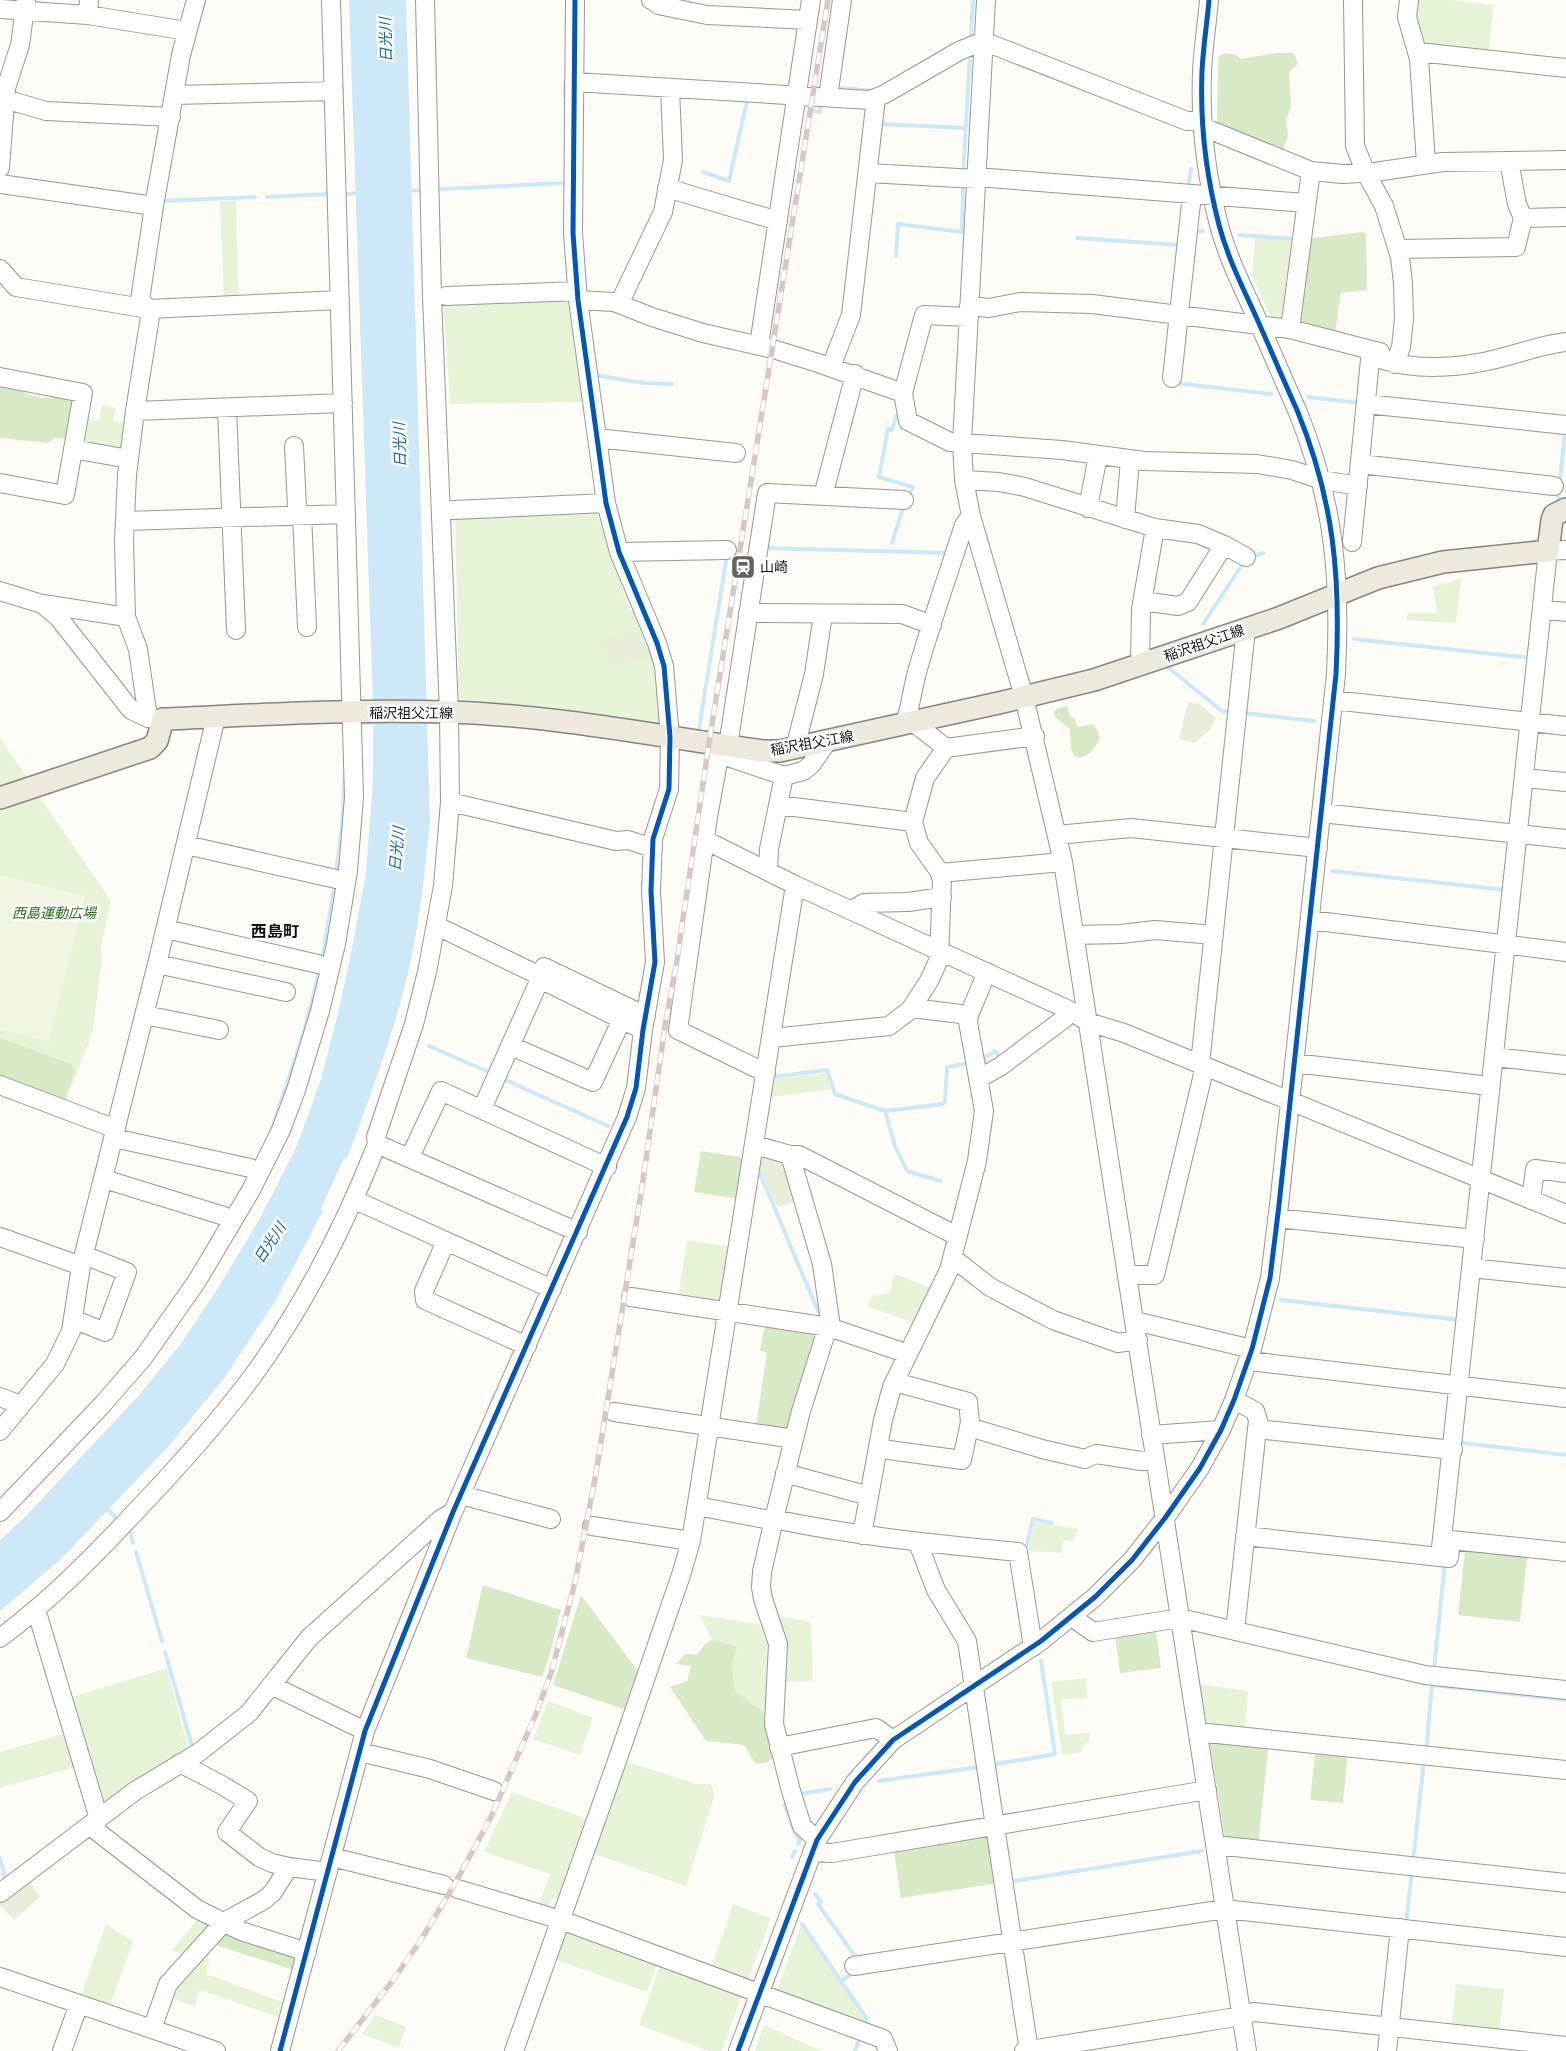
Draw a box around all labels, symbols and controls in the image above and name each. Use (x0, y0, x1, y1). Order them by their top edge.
water label: 日光川 (375, 15, 396, 63)
water label: 日光川 (389, 420, 410, 468)
station icon: 山崎 (730, 554, 756, 580)
place label: 山崎 (760, 558, 788, 576)
street label: 稲沢祖父江線 (1161, 621, 1247, 665)
street label: 稲沢祖父江線 (369, 704, 453, 722)
street label: 稲沢祖父江線 (769, 727, 855, 759)
water label: 日光川 (385, 824, 408, 872)
park label: 西島運動広場 (12, 904, 98, 922)
district label: 西島町 (251, 921, 299, 941)
water label: 日光川 (249, 1217, 291, 1267)

